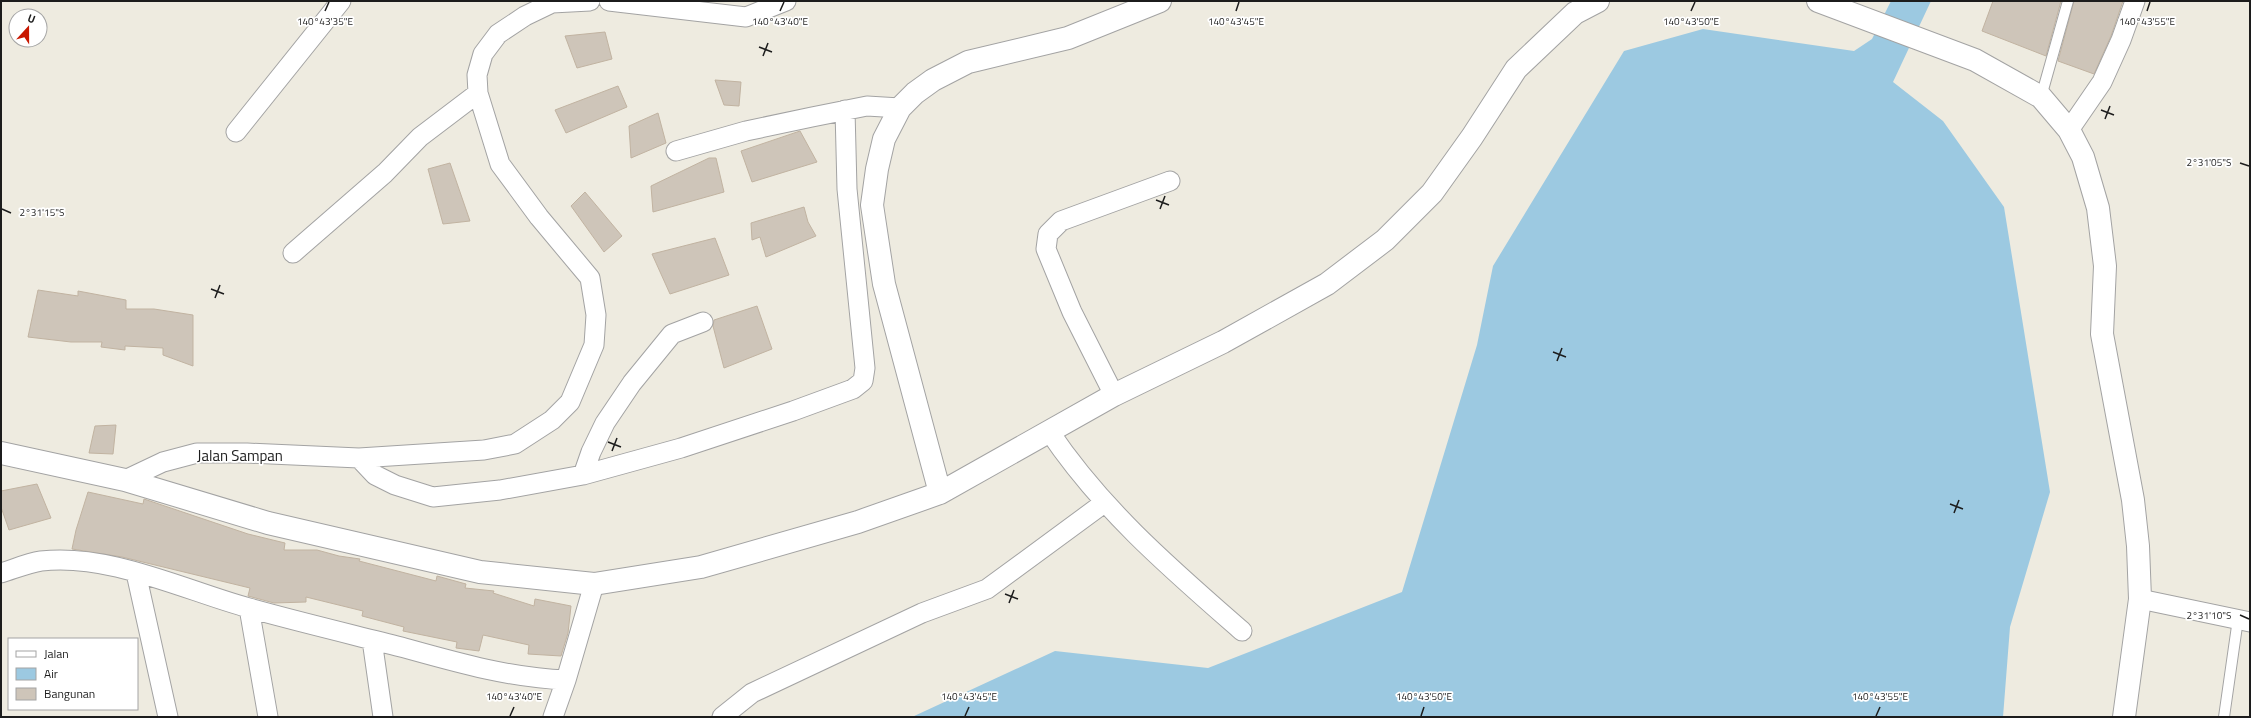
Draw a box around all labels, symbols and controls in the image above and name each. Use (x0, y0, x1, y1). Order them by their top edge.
north arrow (8, 8, 48, 48)
text: U (25, 10, 38, 27)
text: 140°43'35"E (297, 14, 354, 29)
text: 140°43'40"E (752, 14, 809, 29)
text: 140°43'45"E (1208, 14, 1265, 29)
text: 140°43'50"E (1663, 14, 1720, 29)
text: 140°43'55"E (2119, 14, 2176, 29)
text: 2°31'05"S (2187, 155, 2231, 170)
text: 2°31'15"S (20, 205, 64, 220)
street label: Jalan Sampan (197, 444, 283, 467)
text: 2°31'10"S (2187, 608, 2231, 623)
legend (8, 638, 138, 710)
text: Jalan (44, 644, 69, 663)
text: Air (44, 664, 58, 683)
text: Bangunan (44, 684, 95, 703)
text: 140°43'40"E (486, 689, 543, 704)
text: 140°43'45"E (941, 689, 998, 704)
text: 140°43'50"E (1396, 689, 1453, 704)
text: 140°43'55"E (1852, 689, 1909, 704)

